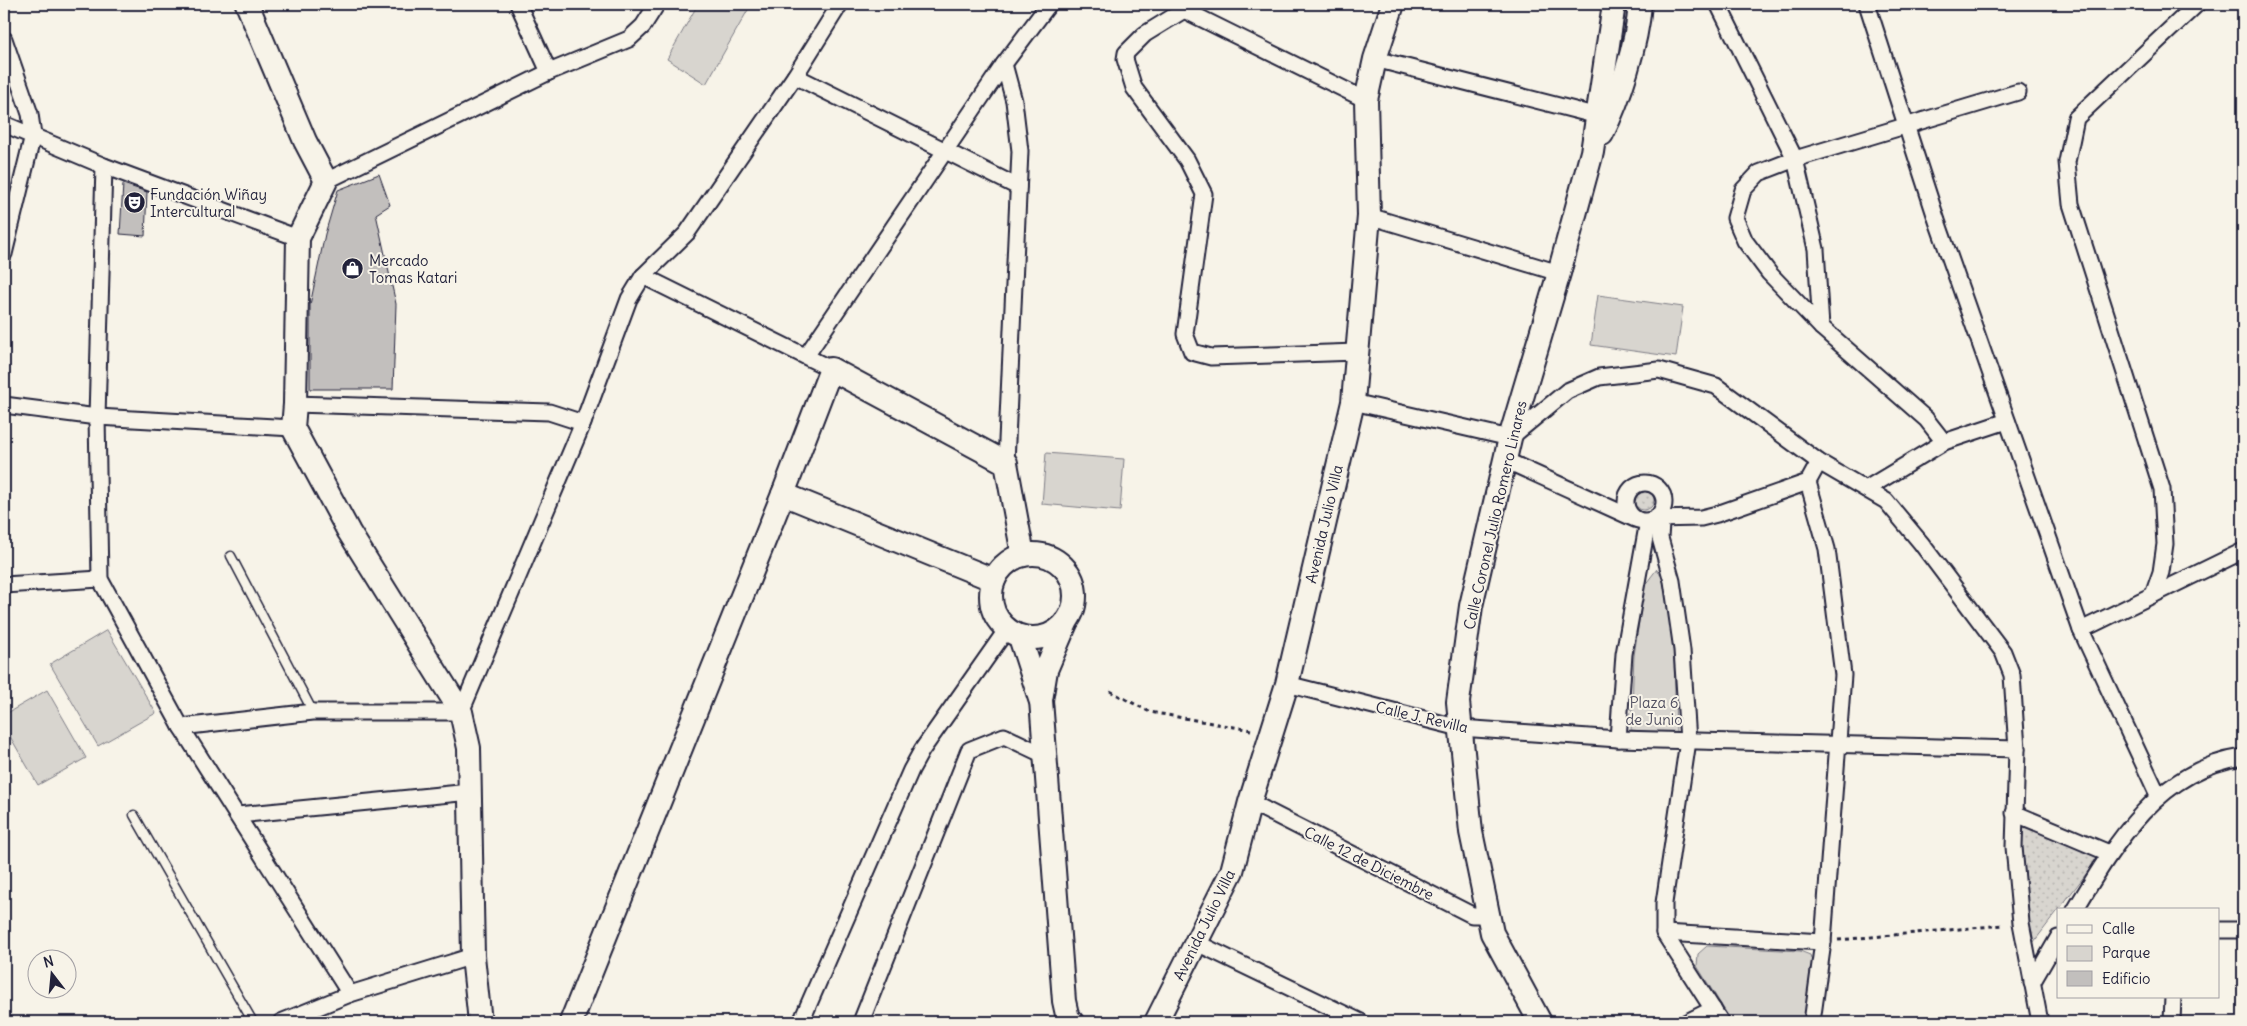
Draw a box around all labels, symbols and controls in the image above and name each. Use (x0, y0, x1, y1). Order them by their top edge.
place label: Fundación Wiñay Intercultural (150, 185, 267, 221)
theatre icon: Fundación Wiñay Intercultural (122, 191, 146, 215)
place label: Mercado Tomas Katari (369, 251, 457, 287)
shop icon: Mercado Tomas Katari (341, 257, 365, 281)
street label: Calle Coronel Julio Romero Linares (1459, 398, 1531, 631)
street label: Avenida Julio Villa (1301, 462, 1347, 585)
park label: Plaza 6 de Junio (1625, 693, 1683, 729)
street label: Calle J. Revilla (1374, 697, 1470, 737)
street label: Calle 12 de Diciembre (1301, 822, 1437, 904)
street label: Avenida Julio Villa (1169, 866, 1239, 984)
legend (2057, 908, 2220, 998)
text: Calle (2102, 919, 2135, 938)
text: Parque (2102, 943, 2150, 962)
north arrow (28, 948, 78, 998)
text: N (41, 952, 56, 971)
text: Edificio (2102, 969, 2150, 988)

